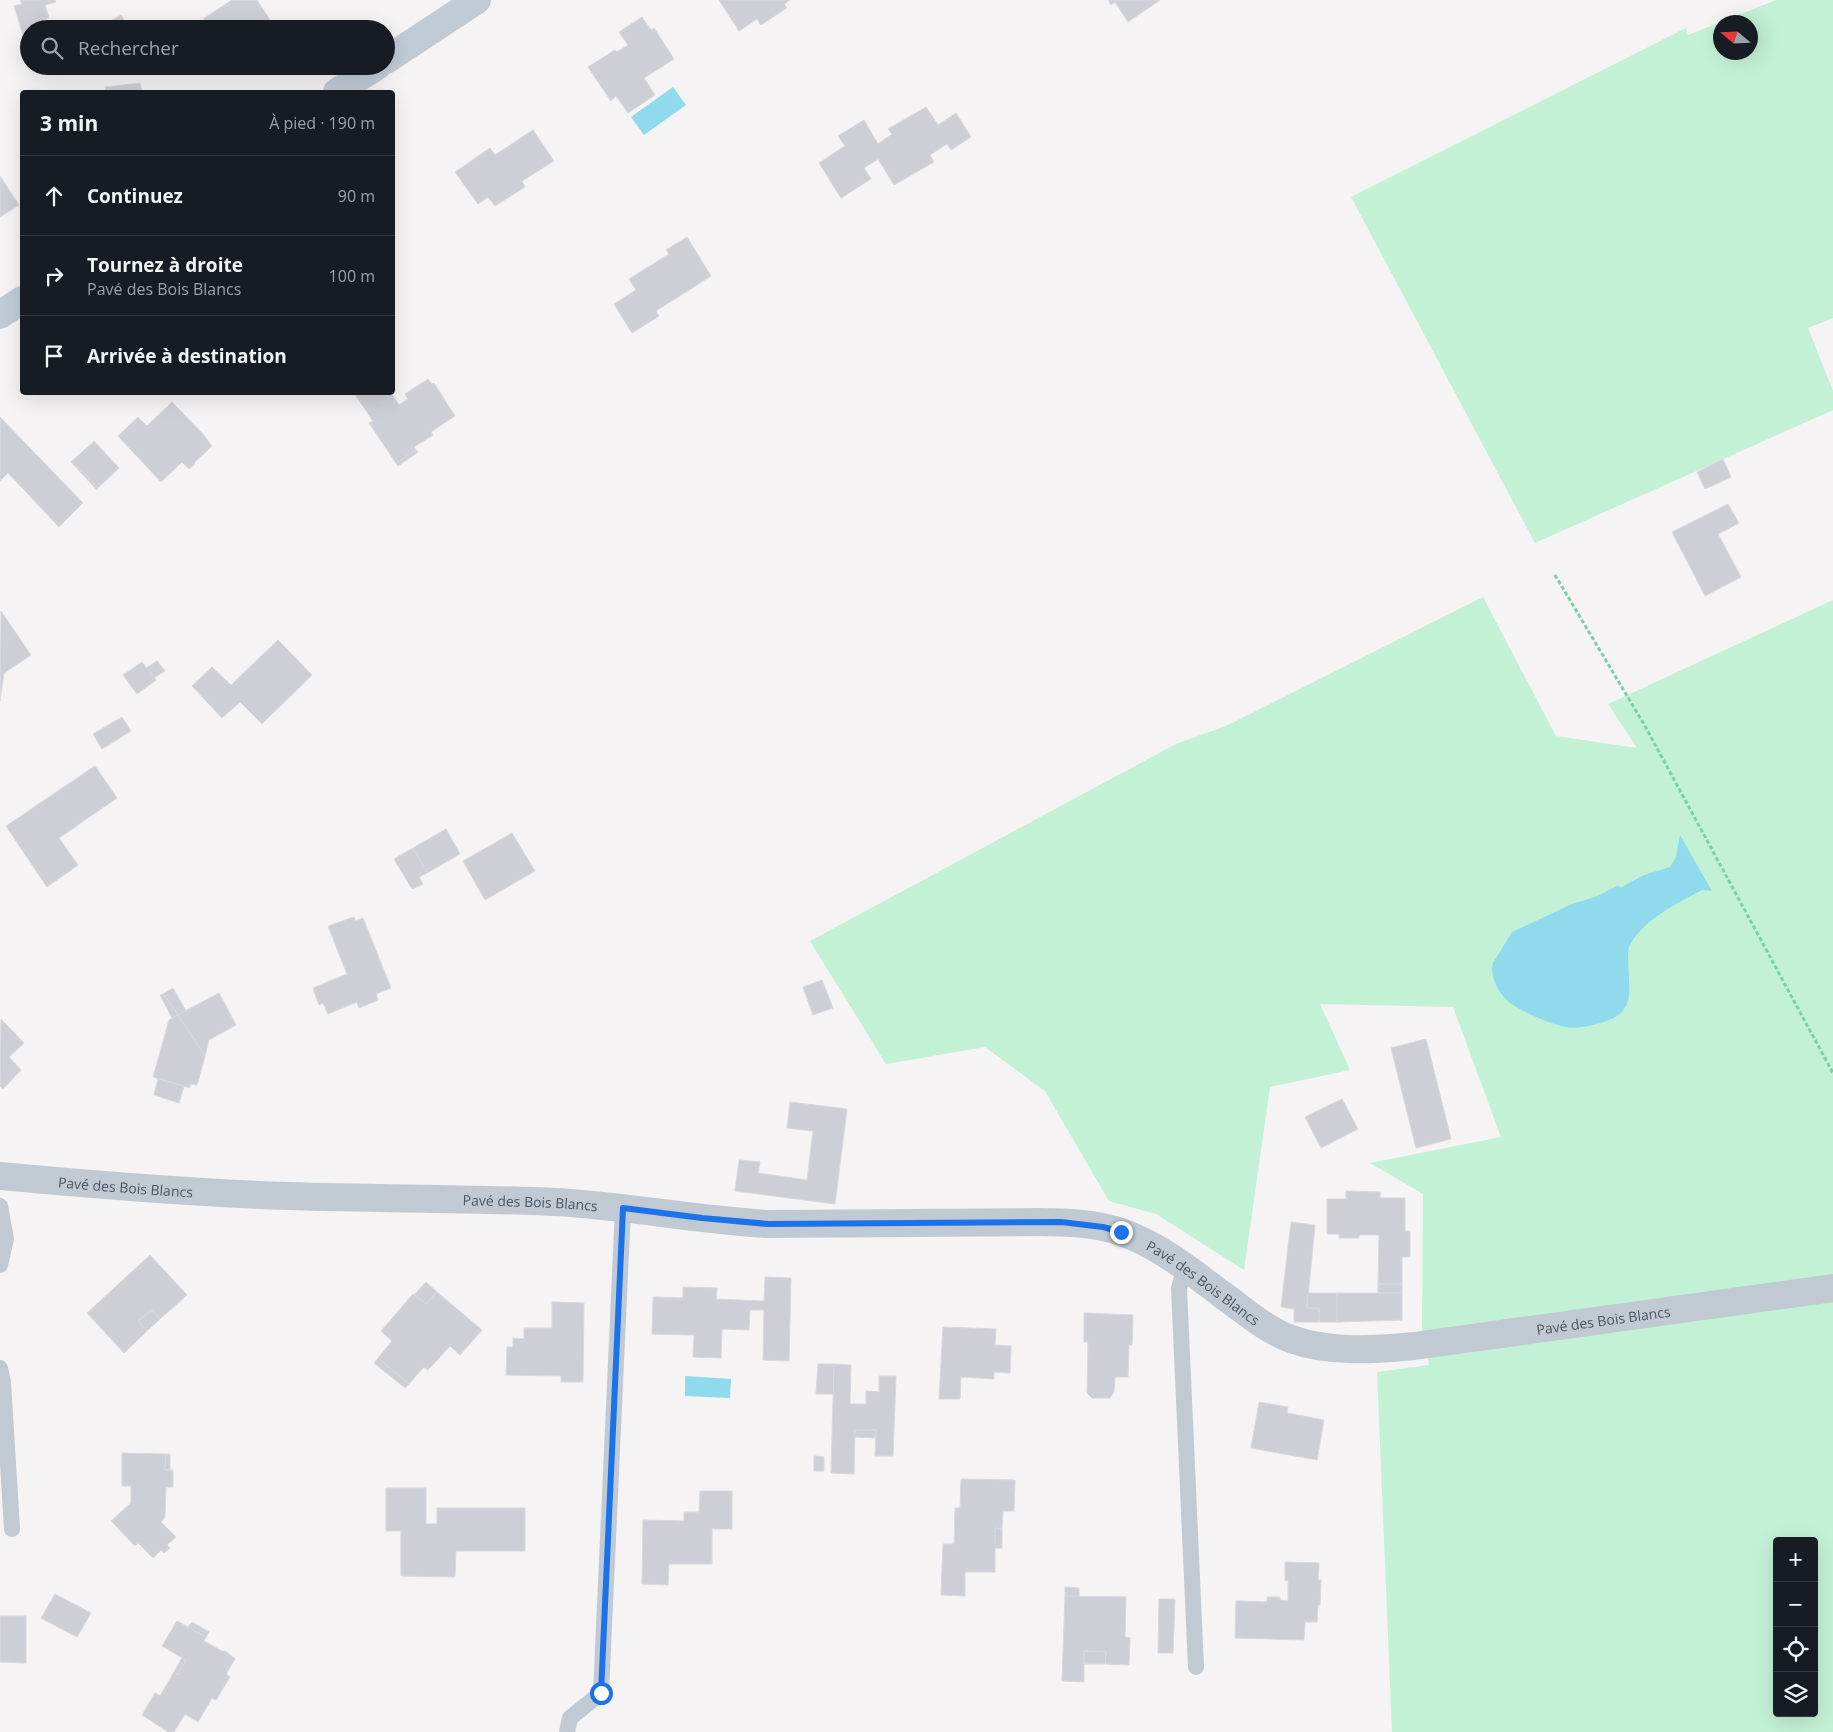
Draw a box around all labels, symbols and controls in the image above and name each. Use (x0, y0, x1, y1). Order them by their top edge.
north arrow (1713, 15, 1758, 60)
search box (20, 20, 395, 75)
icon: search (38, 34, 66, 62)
text: Rechercher (78, 35, 179, 61)
text: 3 min (40, 109, 98, 137)
text: À pied · 190 m (269, 112, 375, 134)
icon: ahead (40, 182, 68, 210)
text: Continuez (87, 183, 183, 209)
text: 90 m (338, 185, 375, 207)
text: Tournez à droite (87, 252, 243, 278)
icon: right (40, 262, 68, 290)
text: 100 m (329, 265, 375, 287)
text: Pavé des Bois Blancs (87, 278, 241, 300)
icon: arrive (40, 342, 68, 370)
text: Arrivée à destination (87, 343, 287, 369)
street label: Pavé des Bois Blancs (57, 1172, 194, 1201)
street label: Pavé des Bois Blancs (462, 1190, 599, 1215)
route end (1110, 1221, 1133, 1244)
street label: Pavé des Bois Blancs (1143, 1235, 1264, 1329)
street label: Pavé des Bois Blancs (1535, 1301, 1672, 1338)
map controls (1773, 1537, 1818, 1717)
button: + (1773, 1537, 1818, 1582)
button: − (1773, 1582, 1818, 1627)
button: locate (1773, 1627, 1818, 1672)
button: layers (1773, 1672, 1818, 1717)
route start (590, 1682, 613, 1705)

